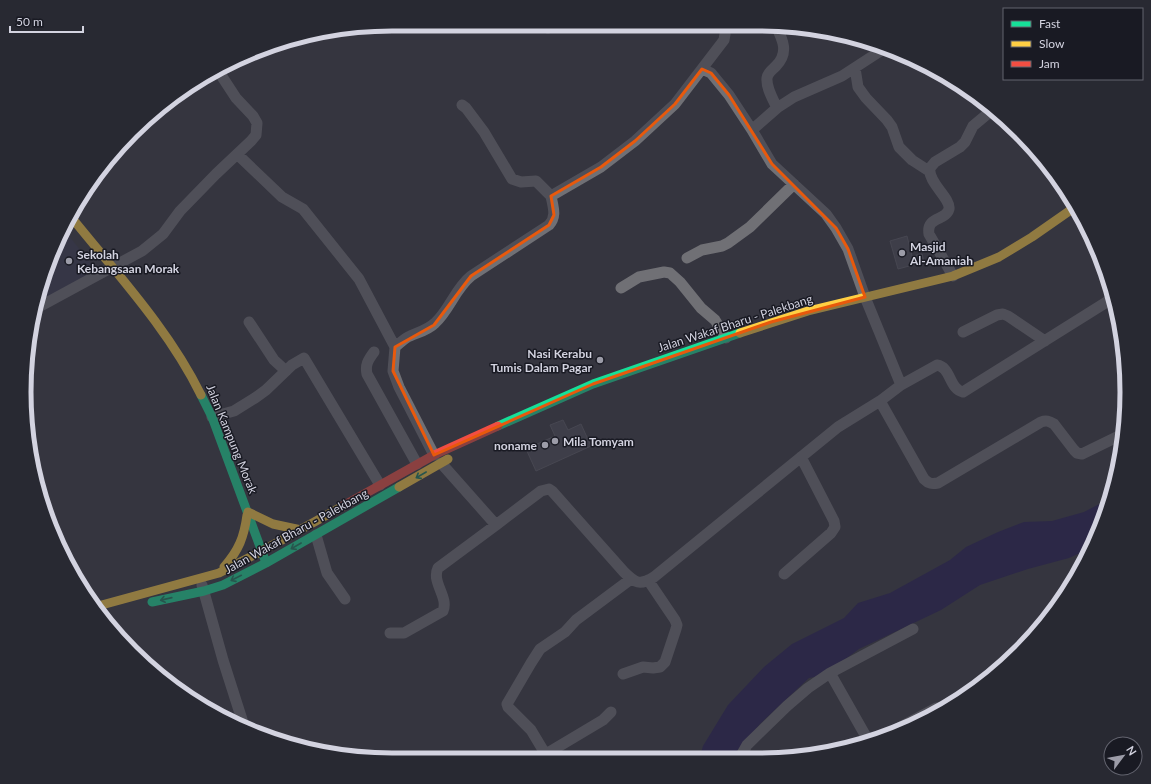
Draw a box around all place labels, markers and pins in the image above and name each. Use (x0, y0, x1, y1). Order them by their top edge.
place label: Masjid Al-Amaniah (909, 239, 973, 268)
place label: Sekolah Kebangsaan Morak (77, 247, 180, 276)
marker: Masjid Al-Amaniah (897, 248, 907, 258)
marker: Sekolah Kebangsaan Morak (64, 256, 74, 266)
place label: Nasi Kerabu Tumis Dalam Pagar (491, 346, 593, 375)
marker: Nasi Kerabu Tumis Dalam Pagar (595, 355, 605, 365)
place label: Mila Tomyam (563, 434, 634, 449)
marker: Mila Tomyam (550, 436, 560, 446)
place label: noname (494, 438, 538, 453)
marker: noname (540, 440, 550, 450)

